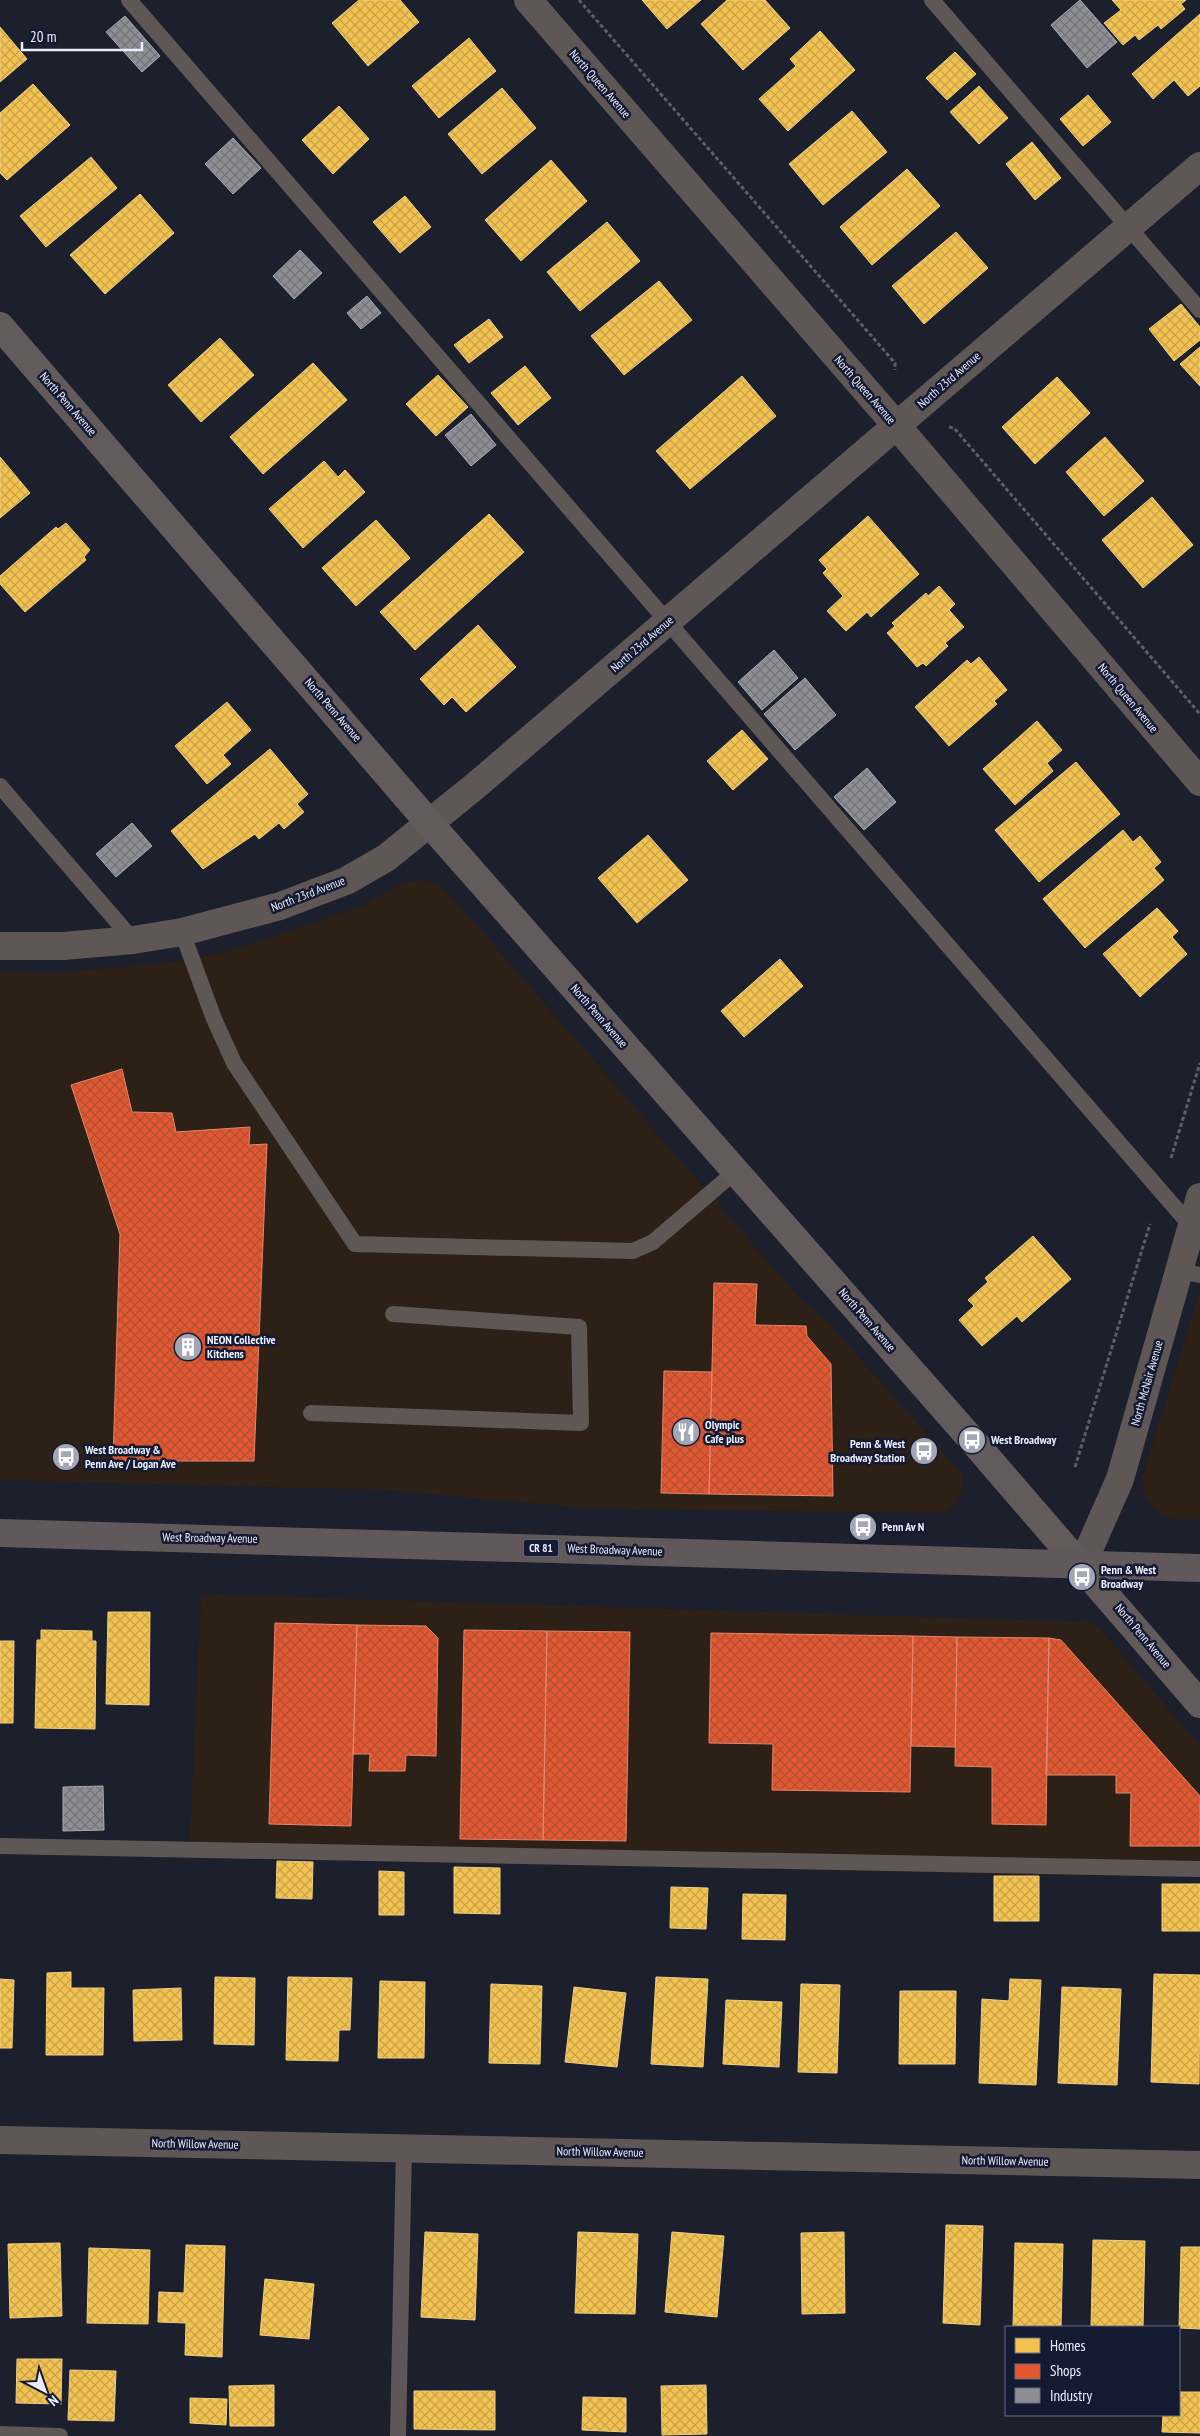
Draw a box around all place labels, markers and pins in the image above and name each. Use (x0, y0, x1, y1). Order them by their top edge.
building icon: NEON Collective Kitchens (173, 1332, 203, 1362)
place label: NEON Collective Kitchens (207, 1332, 276, 1361)
restaurant icon: Olympic Cafe plus (671, 1417, 701, 1447)
place label: Olympic Cafe plus (705, 1417, 744, 1446)
bus stop icon: West Broadway (957, 1425, 987, 1455)
place label: West Broadway (990, 1432, 1056, 1447)
place label: Penn & West Broadway Station (830, 1436, 906, 1465)
bus stop icon: Penn & West Broadway Station (909, 1436, 939, 1466)
bus stop icon: West Broadway & Penn Ave / Logan Ave (51, 1442, 81, 1472)
place label: West Broadway & Penn Ave / Logan Ave (84, 1442, 176, 1471)
bus stop icon: Penn Av N (848, 1512, 878, 1542)
place label: Penn Av N (882, 1519, 924, 1534)
bus stop icon: Penn & West Broadway (1067, 1562, 1097, 1592)
place label: Penn & West Broadway (1101, 1562, 1156, 1591)

